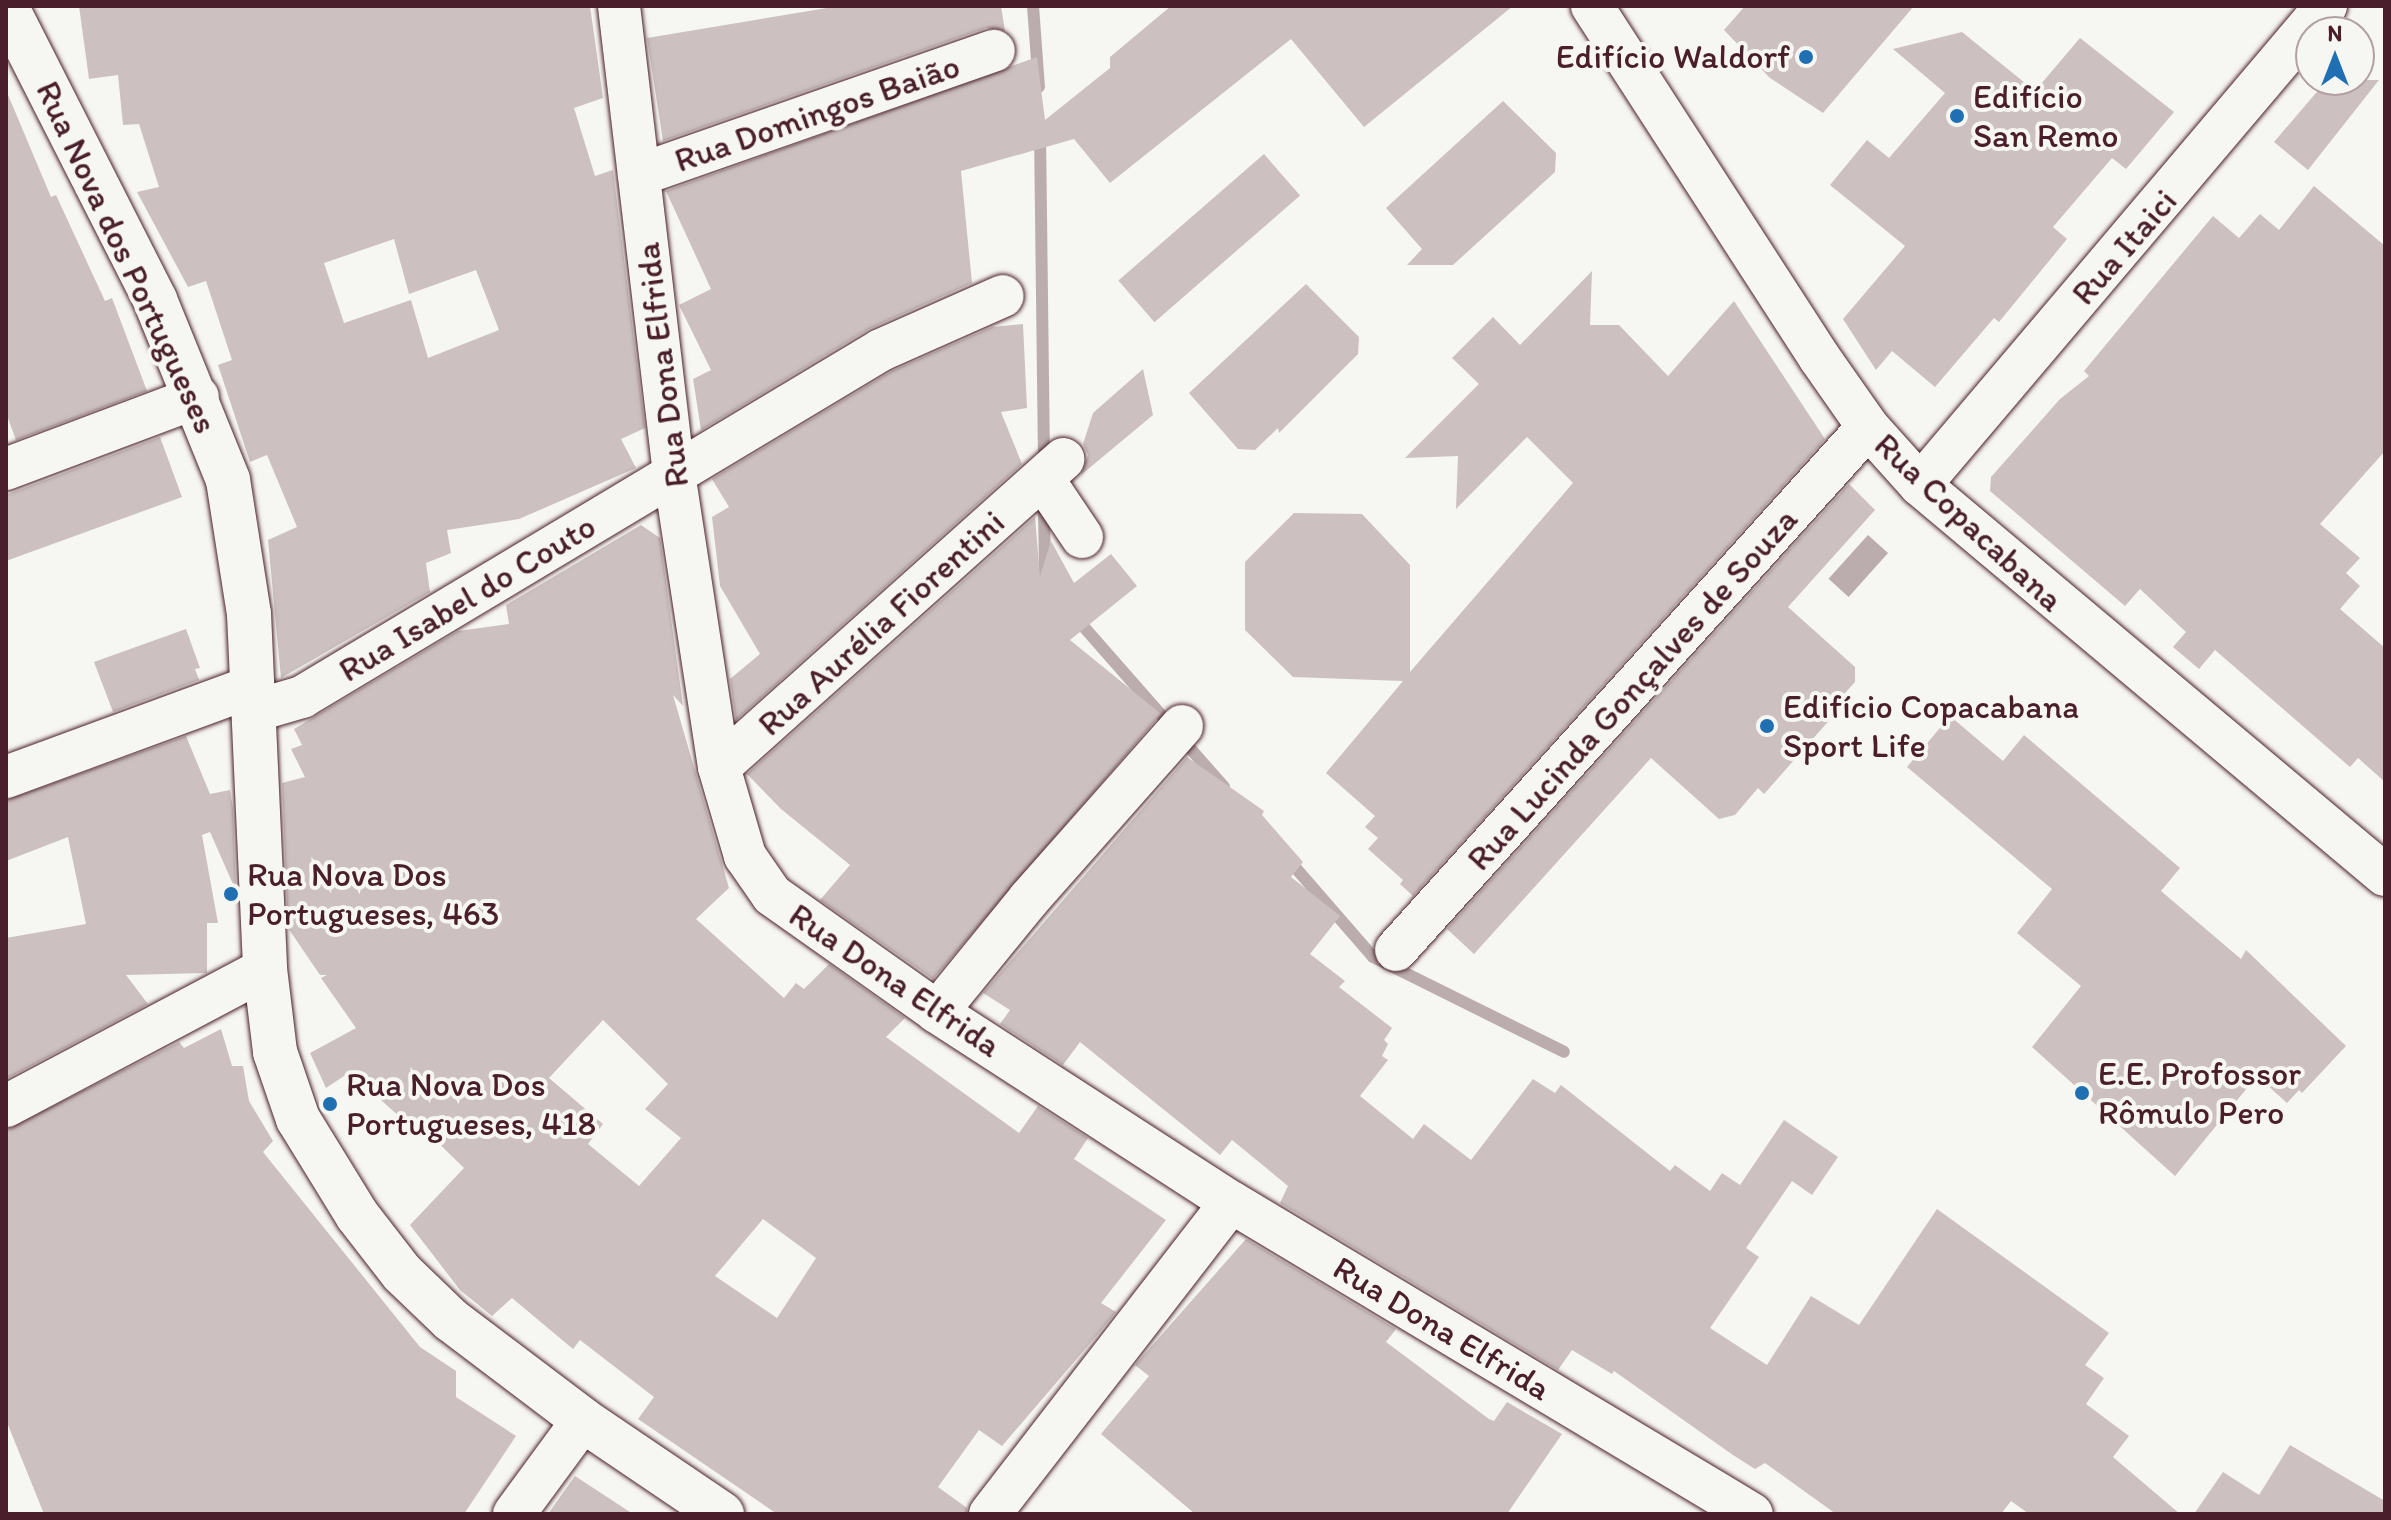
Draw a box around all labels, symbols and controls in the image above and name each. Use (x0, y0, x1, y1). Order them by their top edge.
north arrow (2295, 16, 2375, 96)
text: N (2328, 20, 2342, 47)
place label: Edifício Waldorf (1556, 37, 1790, 77)
street label: Rua Domingos Baião (669, 45, 965, 181)
marker: Edifício Waldorf (1797, 48, 1815, 66)
street label: Rua Nova dos Portugueses (28, 75, 226, 439)
place label: Edifício San Remo (1973, 76, 2119, 156)
marker: Edifício San Remo (1948, 107, 1966, 125)
street label: Rua Itaici (2063, 181, 2185, 313)
street label: Rua Dona Elfrida (627, 240, 697, 490)
street label: Rua Copacabana (1867, 424, 2071, 620)
street label: Rua Lucinda Gonçalves de Souza (1458, 499, 1806, 879)
street label: Rua Aurélia Fiorentini (749, 501, 1013, 745)
street label: Rua Isabel do Couto (331, 505, 603, 691)
place label: Edifício Copacabana Sport Life (1783, 686, 2079, 766)
marker: Edifício Copacabana Sport Life (1758, 717, 1776, 735)
place label: Rua Nova Dos Portugueses, 463 (247, 854, 499, 934)
marker: Rua Nova Dos Portugueses, 463 (222, 885, 240, 903)
street label: Rua Dona Elfrida (782, 894, 1008, 1066)
place label: E.E. Profossor Rômulo Pero (2098, 1053, 2301, 1132)
place label: Rua Nova Dos Portugueses, 418 (346, 1064, 596, 1144)
marker: E.E. Profossor Rômulo Pero (2073, 1084, 2091, 1102)
marker: Rua Nova Dos Portugueses, 418 (321, 1095, 339, 1113)
street label: Rua Dona Elfrida (1326, 1247, 1558, 1409)

